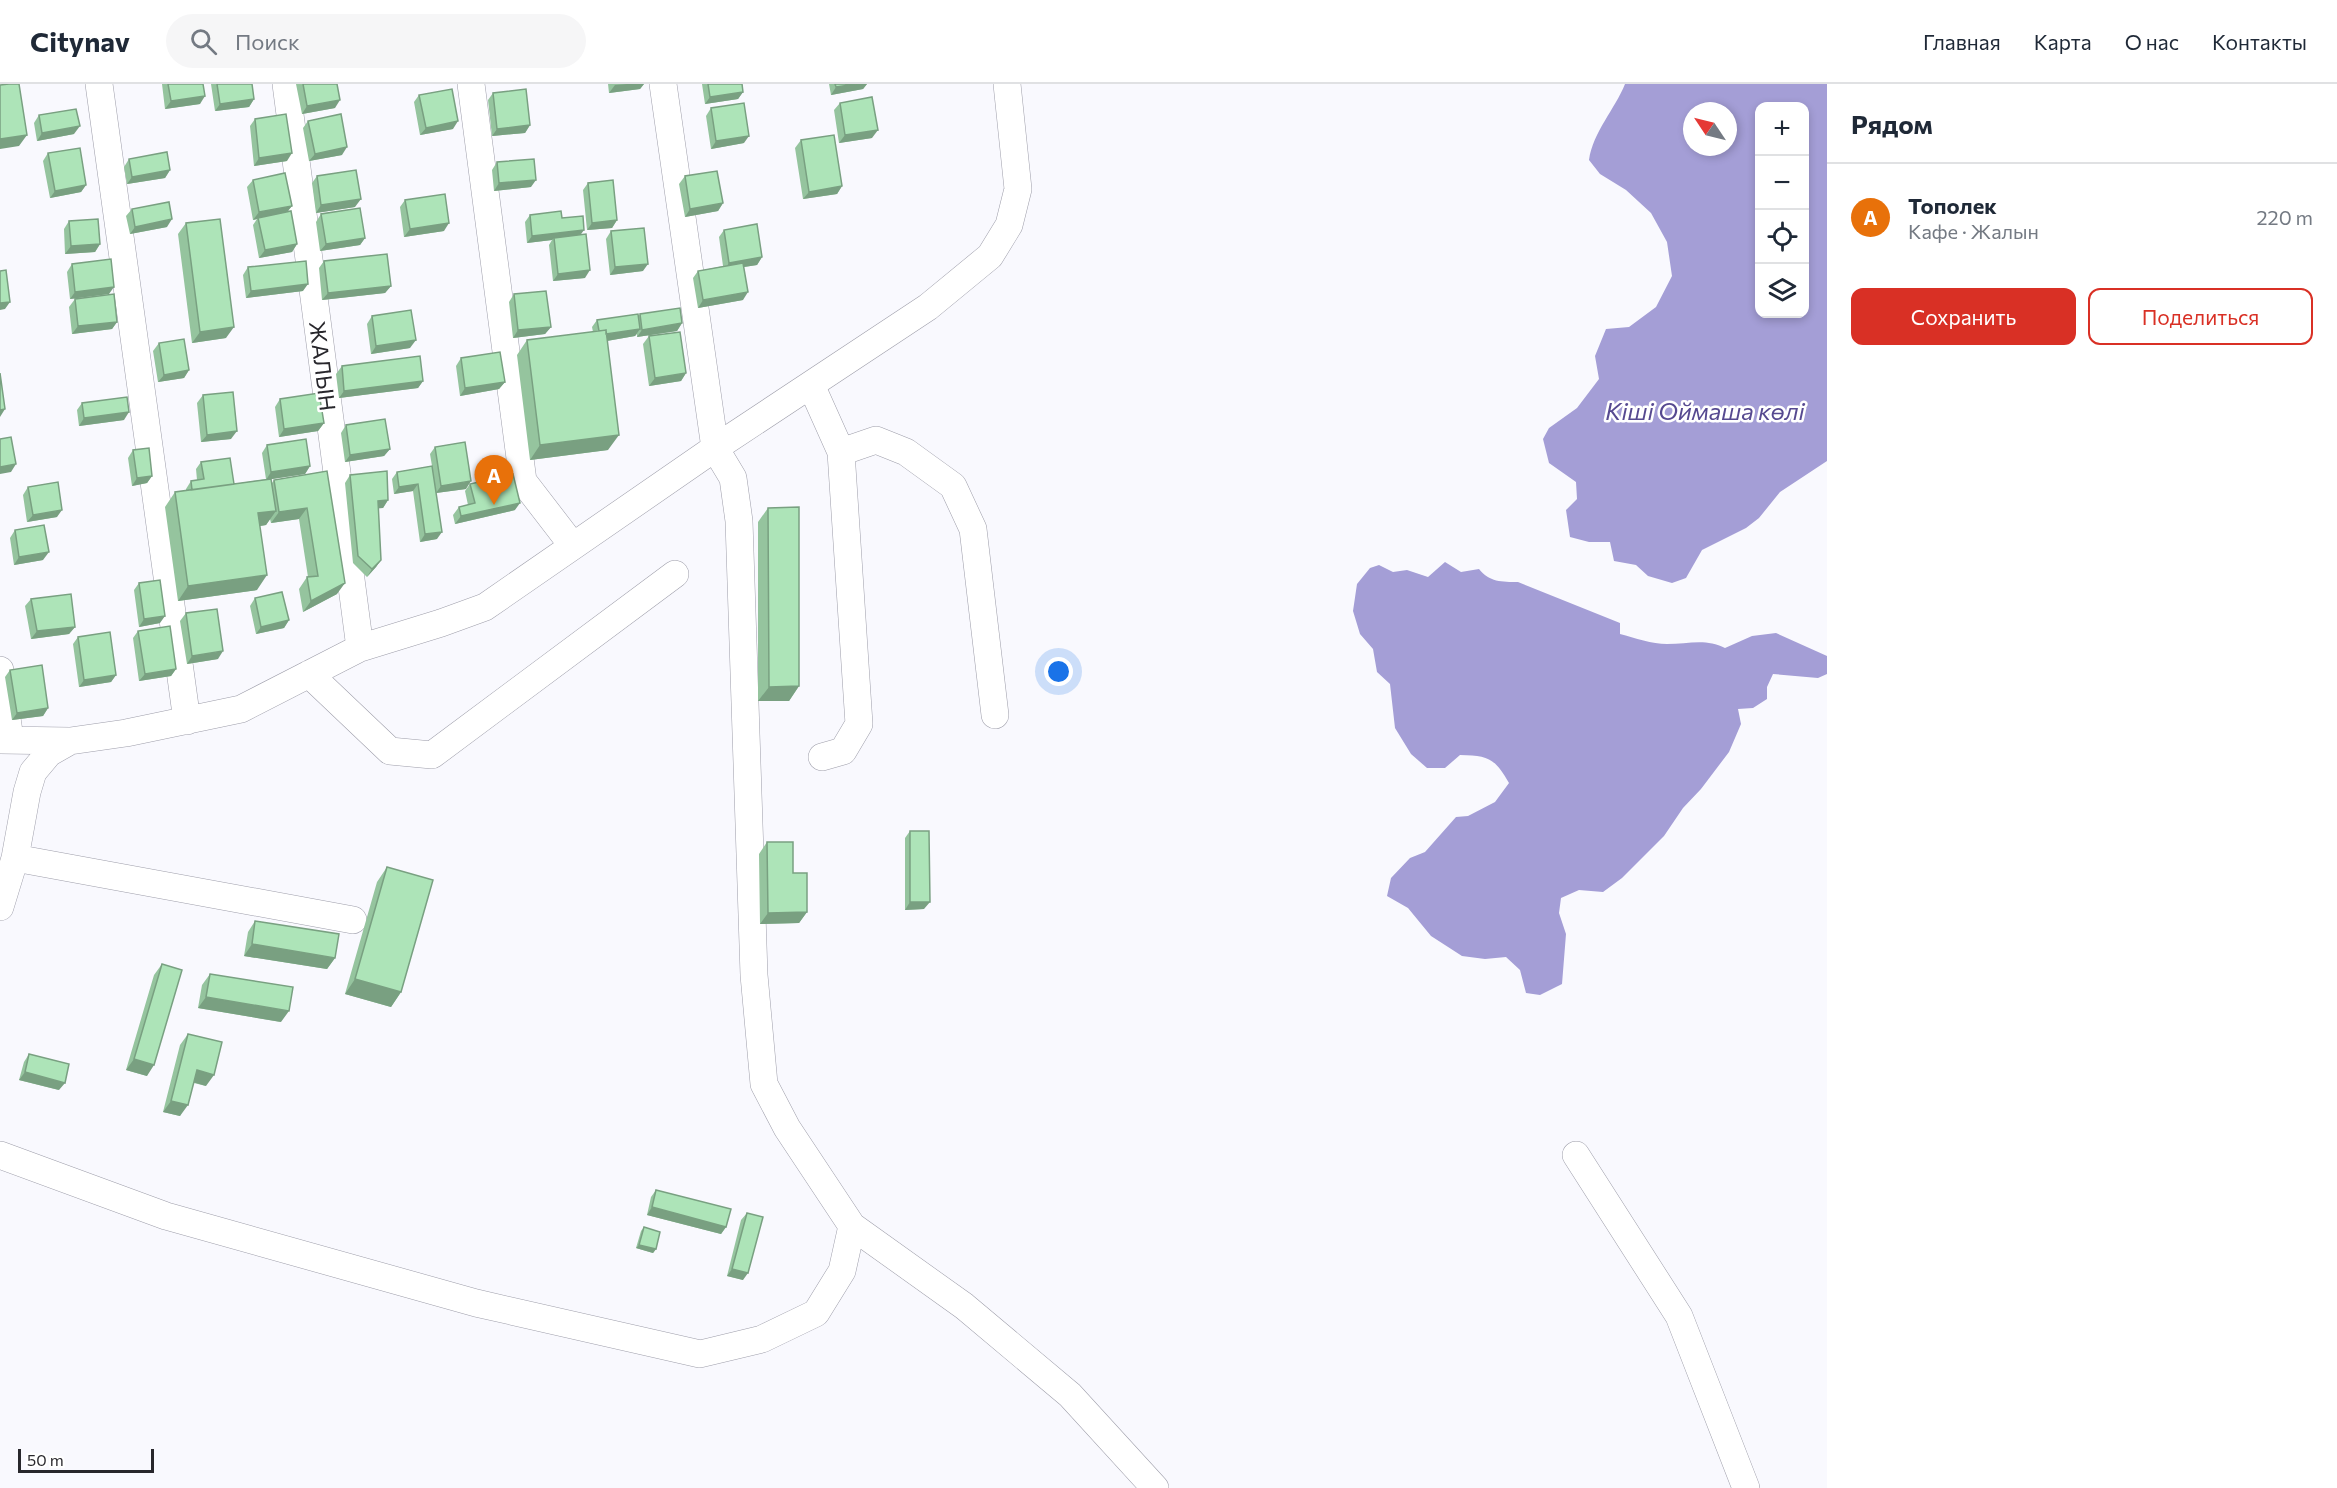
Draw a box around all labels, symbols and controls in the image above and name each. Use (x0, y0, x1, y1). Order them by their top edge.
search box (166, 14, 586, 68)
text: Citynav (30, 24, 130, 58)
icon: search (187, 25, 220, 58)
text: Поиск (235, 28, 300, 55)
text: Главная (1923, 29, 2001, 54)
text: Карта (2034, 29, 2092, 54)
text: О нас (2125, 29, 2179, 54)
text: Контакты (2212, 29, 2307, 54)
north arrow (1683, 102, 1737, 156)
map controls (1755, 102, 1809, 318)
button: + (1755, 102, 1809, 156)
text: Рядом (1851, 108, 1933, 139)
button: − (1755, 156, 1809, 210)
text: Тополек (1908, 192, 1997, 219)
text: A (1863, 205, 1878, 229)
text: 220 m (2257, 205, 2313, 229)
button: locate (1755, 210, 1809, 264)
text: Кафе · Жалын (1908, 219, 2039, 243)
button: layers (1755, 264, 1809, 318)
button: Сохранить (1851, 288, 2076, 345)
button: Поделиться (2088, 288, 2313, 345)
street label: ЖАЛЫН (304, 319, 342, 413)
water label: Кіші Оймаша көлi (1605, 396, 1805, 425)
pin: A (474, 456, 514, 505)
your location (1044, 657, 1073, 686)
scale bar (18, 1446, 154, 1474)
text: 50 m (27, 1450, 64, 1469)

